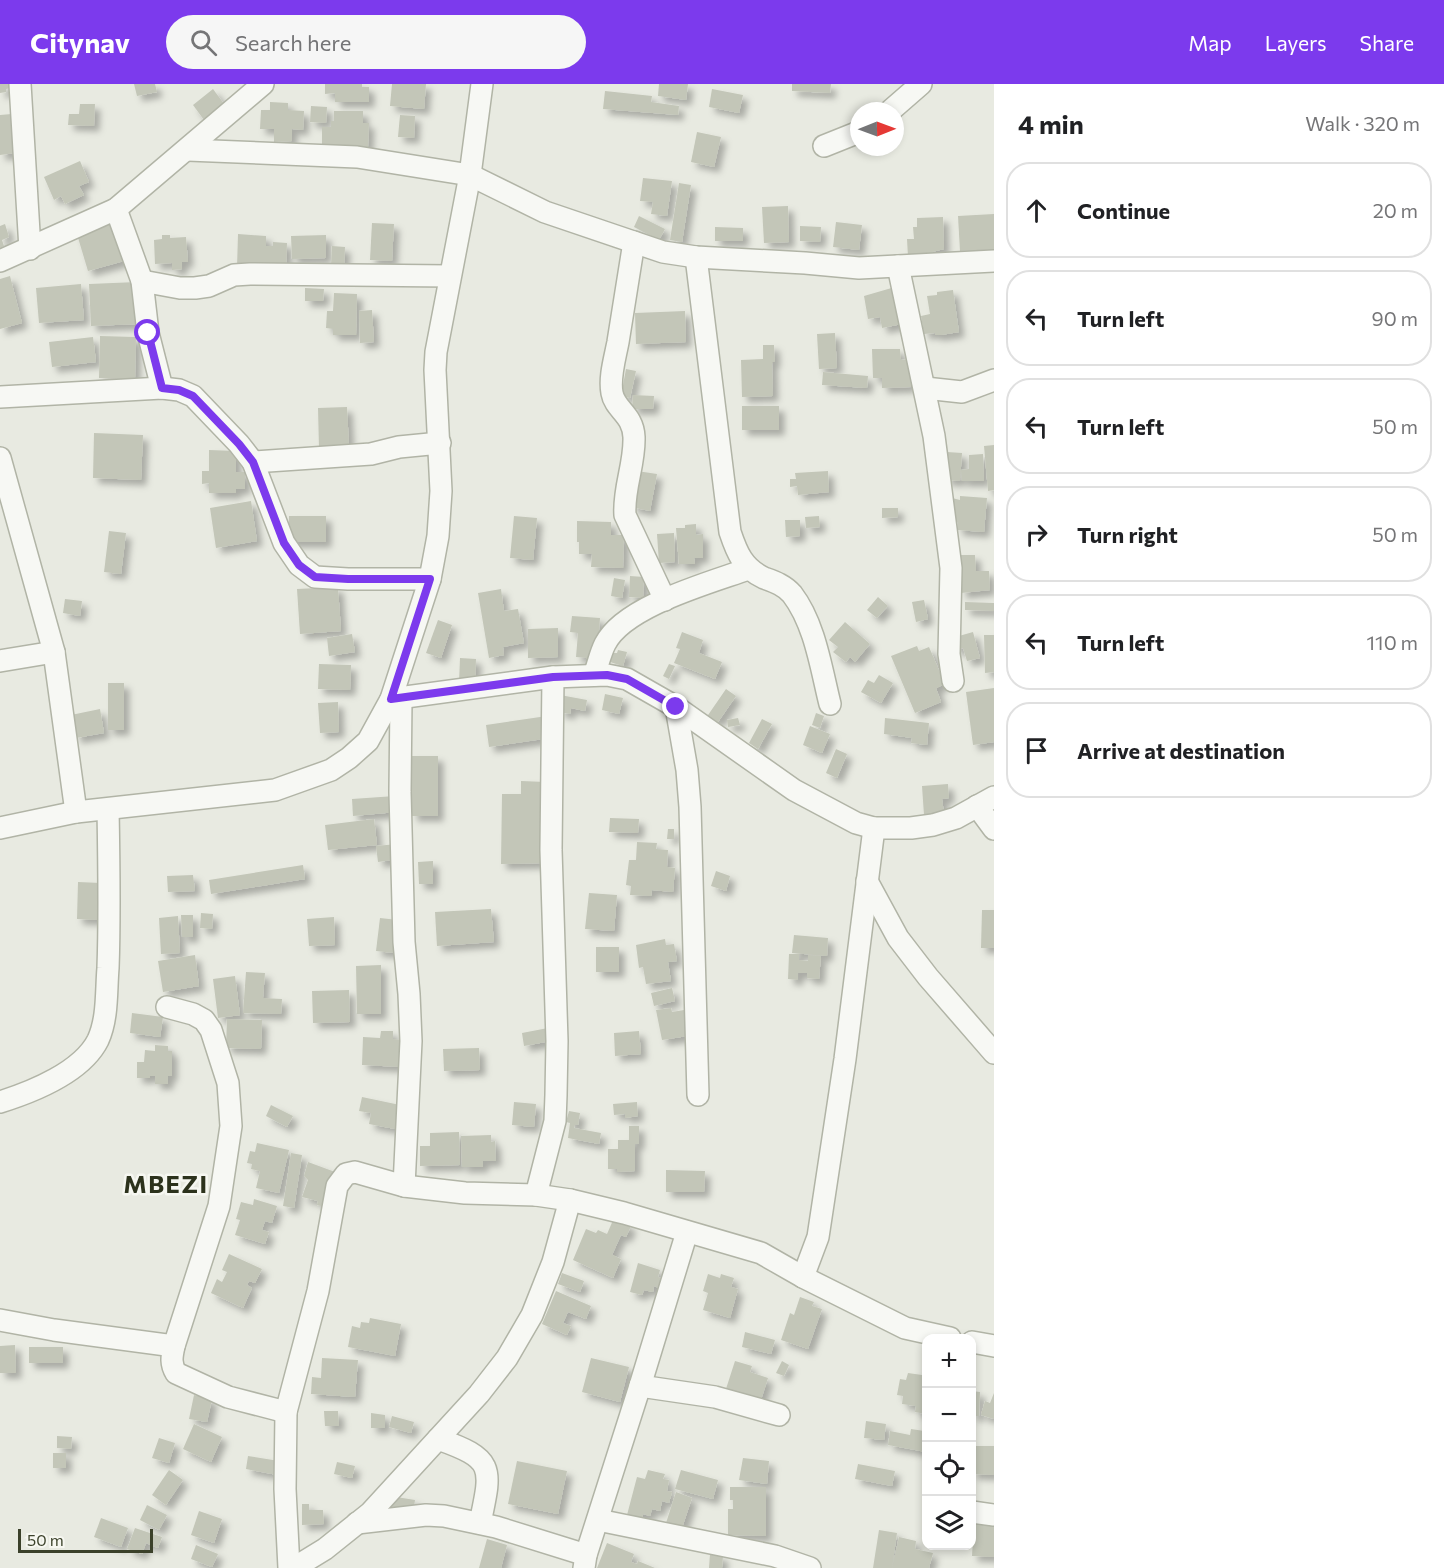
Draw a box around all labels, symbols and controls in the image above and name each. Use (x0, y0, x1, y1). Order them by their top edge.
search box (166, 15, 586, 69)
text: Citynav (30, 25, 130, 59)
icon: search (187, 26, 220, 59)
text: Search here (235, 29, 351, 56)
text: Map (1188, 30, 1232, 55)
text: Layers (1265, 30, 1327, 55)
text: Share (1360, 30, 1414, 55)
north arrow (850, 102, 904, 156)
text: 4 min (1018, 108, 1084, 139)
text: Walk · 320 m (1305, 111, 1420, 135)
icon: ahead (1020, 194, 1053, 227)
text: Continue (1077, 197, 1170, 224)
text: 20 m (1373, 198, 1418, 222)
icon: left (1020, 302, 1053, 335)
text: Turn left (1077, 305, 1164, 332)
text: 90 m (1372, 306, 1418, 330)
route start (134, 319, 160, 345)
icon: left (1020, 410, 1053, 443)
text: Turn left (1077, 413, 1164, 440)
text: 50 m (1372, 414, 1418, 438)
icon: right (1020, 518, 1053, 551)
text: Turn right (1077, 521, 1178, 548)
text: 50 m (1372, 522, 1418, 546)
icon: left (1020, 626, 1053, 659)
text: Turn left (1077, 629, 1164, 656)
text: 110 m (1367, 630, 1418, 654)
route end (662, 693, 688, 719)
icon: arrive (1020, 734, 1053, 767)
text: Arrive at destination (1077, 737, 1285, 764)
district label: MBEZI (124, 1169, 208, 1198)
map controls (922, 1334, 976, 1550)
button: + (922, 1334, 976, 1388)
button: − (922, 1388, 976, 1442)
button: locate (922, 1442, 976, 1496)
button: layers (922, 1496, 976, 1550)
scale bar (18, 1526, 153, 1554)
text: 50 m (27, 1530, 64, 1549)

